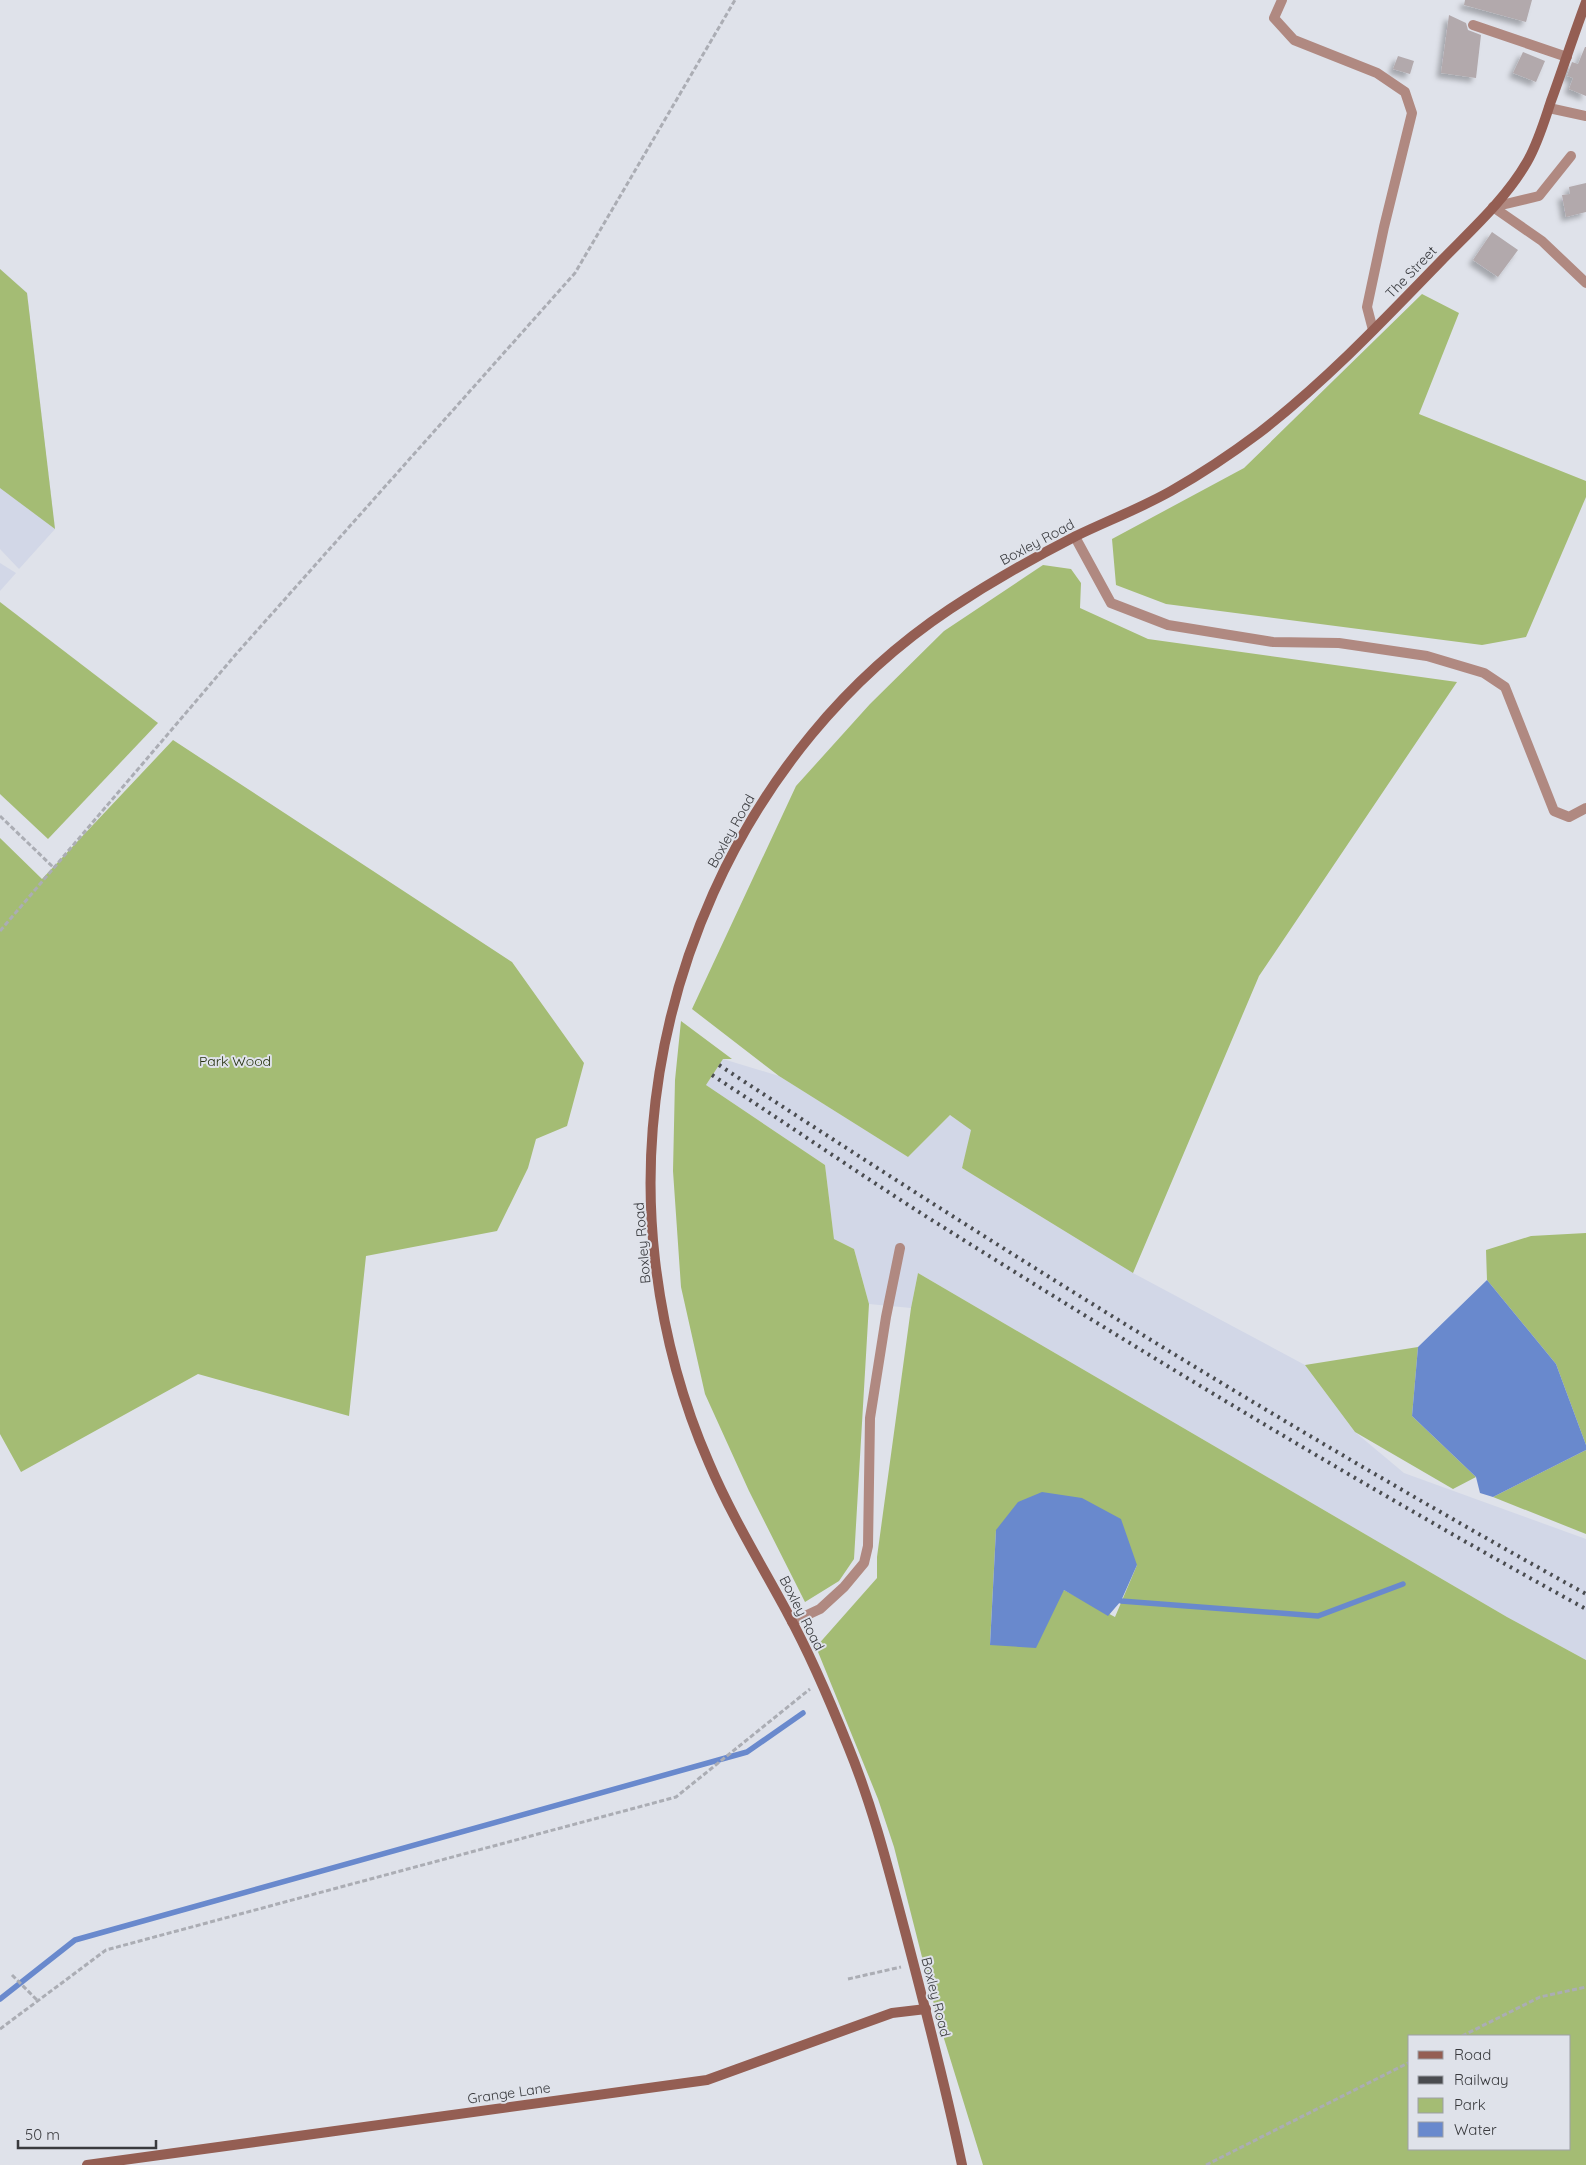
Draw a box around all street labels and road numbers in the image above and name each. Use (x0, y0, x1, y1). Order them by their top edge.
street label: The Street (1381, 242, 1441, 302)
street label: Boxley Road (997, 515, 1077, 569)
street label: Boxley Road (703, 791, 759, 871)
street label: Boxley Road (629, 1202, 655, 1284)
street label: Boxley Road (775, 1573, 829, 1653)
street label: Boxley Road (917, 1955, 955, 2039)
street label: Grange Lane (466, 2078, 552, 2108)

